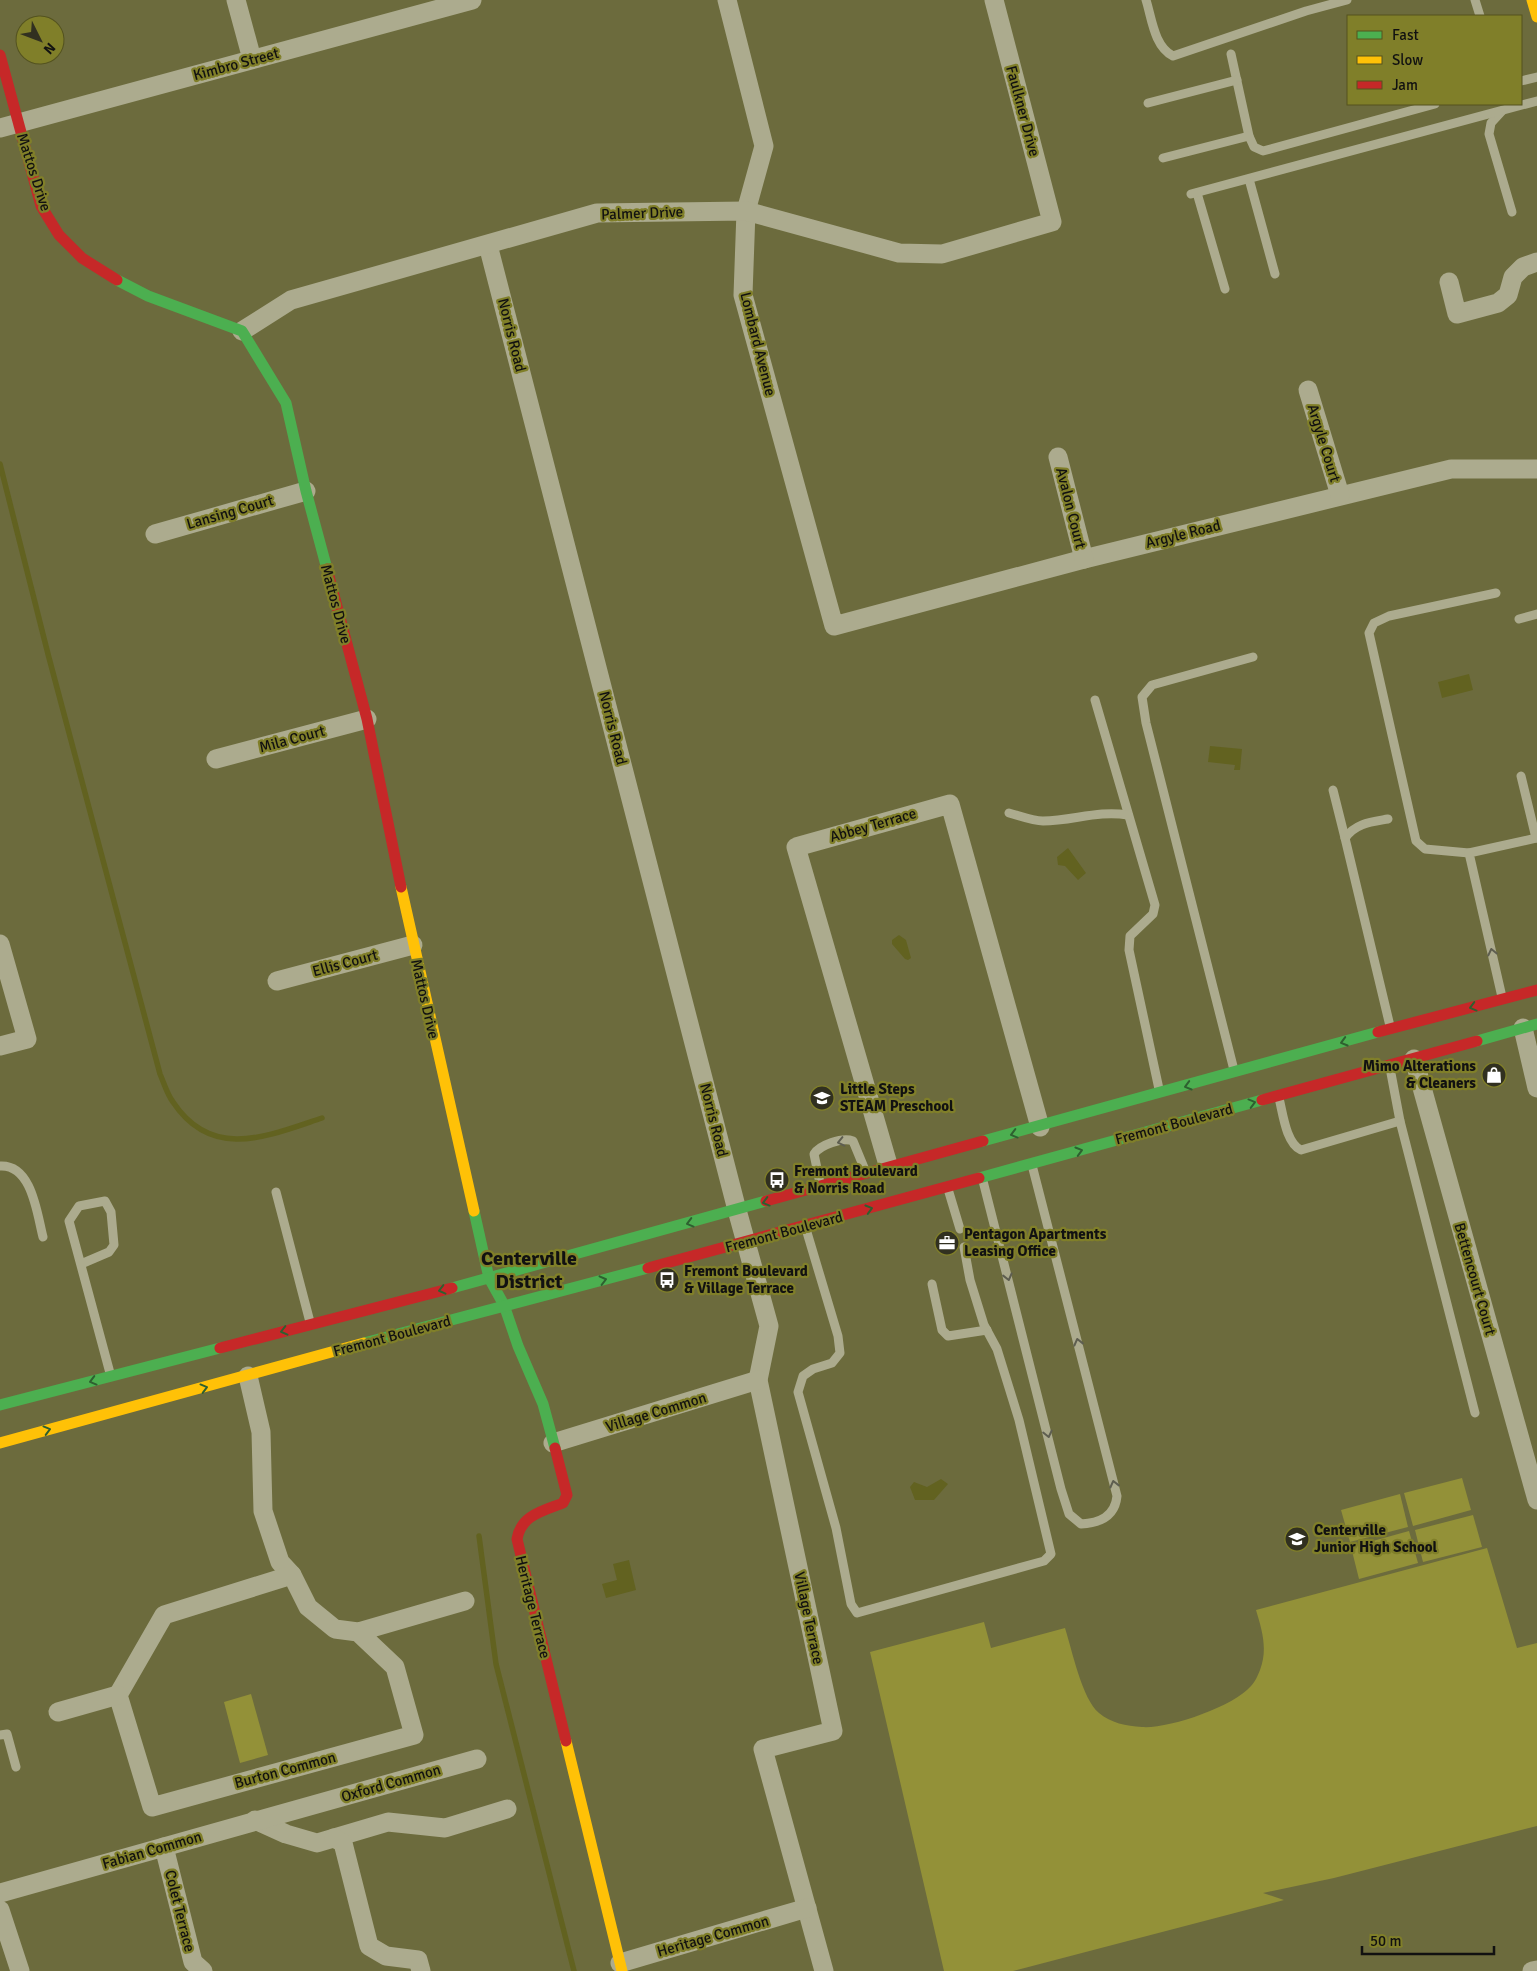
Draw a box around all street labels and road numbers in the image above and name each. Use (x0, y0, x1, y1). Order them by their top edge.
street label: Kimbro Street (191, 44, 281, 84)
street label: Faulkner Drive (1002, 64, 1044, 158)
street label: Mattos Drive (13, 131, 55, 213)
street label: Palmer Drive (601, 203, 683, 223)
street label: Lombard Avenue (736, 290, 780, 398)
street label: Norris Road (494, 296, 530, 374)
street label: Argyle Court (1304, 402, 1344, 484)
street label: Avalon Court (1052, 466, 1090, 550)
street label: Lansing Court (184, 491, 276, 533)
street label: Argyle Road (1144, 516, 1222, 552)
street label: Mattos Drive (317, 562, 355, 646)
street label: Norris Road (595, 689, 631, 767)
street label: Mila Court (257, 722, 327, 756)
street label: Abbey Terrace (828, 804, 918, 846)
street label: Ellis Court (310, 946, 380, 980)
street label: Mattos Drive (407, 957, 443, 1041)
street label: Norris Road (696, 1081, 732, 1159)
street label: Fremont Boulevard (1113, 1100, 1235, 1148)
street label: Fremont Boulevard (723, 1208, 845, 1256)
street label: Bettencourt Court (1450, 1221, 1500, 1337)
street label: Fremont Boulevard (331, 1312, 453, 1360)
street label: Village Common (604, 1388, 708, 1436)
street label: Heritage Terrace (512, 1554, 554, 1660)
street label: Village Terrace (790, 1570, 828, 1666)
street label: Burton Common (232, 1748, 338, 1792)
street label: Oxford Common (339, 1760, 443, 1806)
street label: Fabian Common (100, 1827, 204, 1873)
street label: Colet Terrace (161, 1868, 199, 1954)
street label: Heritage Common (655, 1911, 771, 1961)

